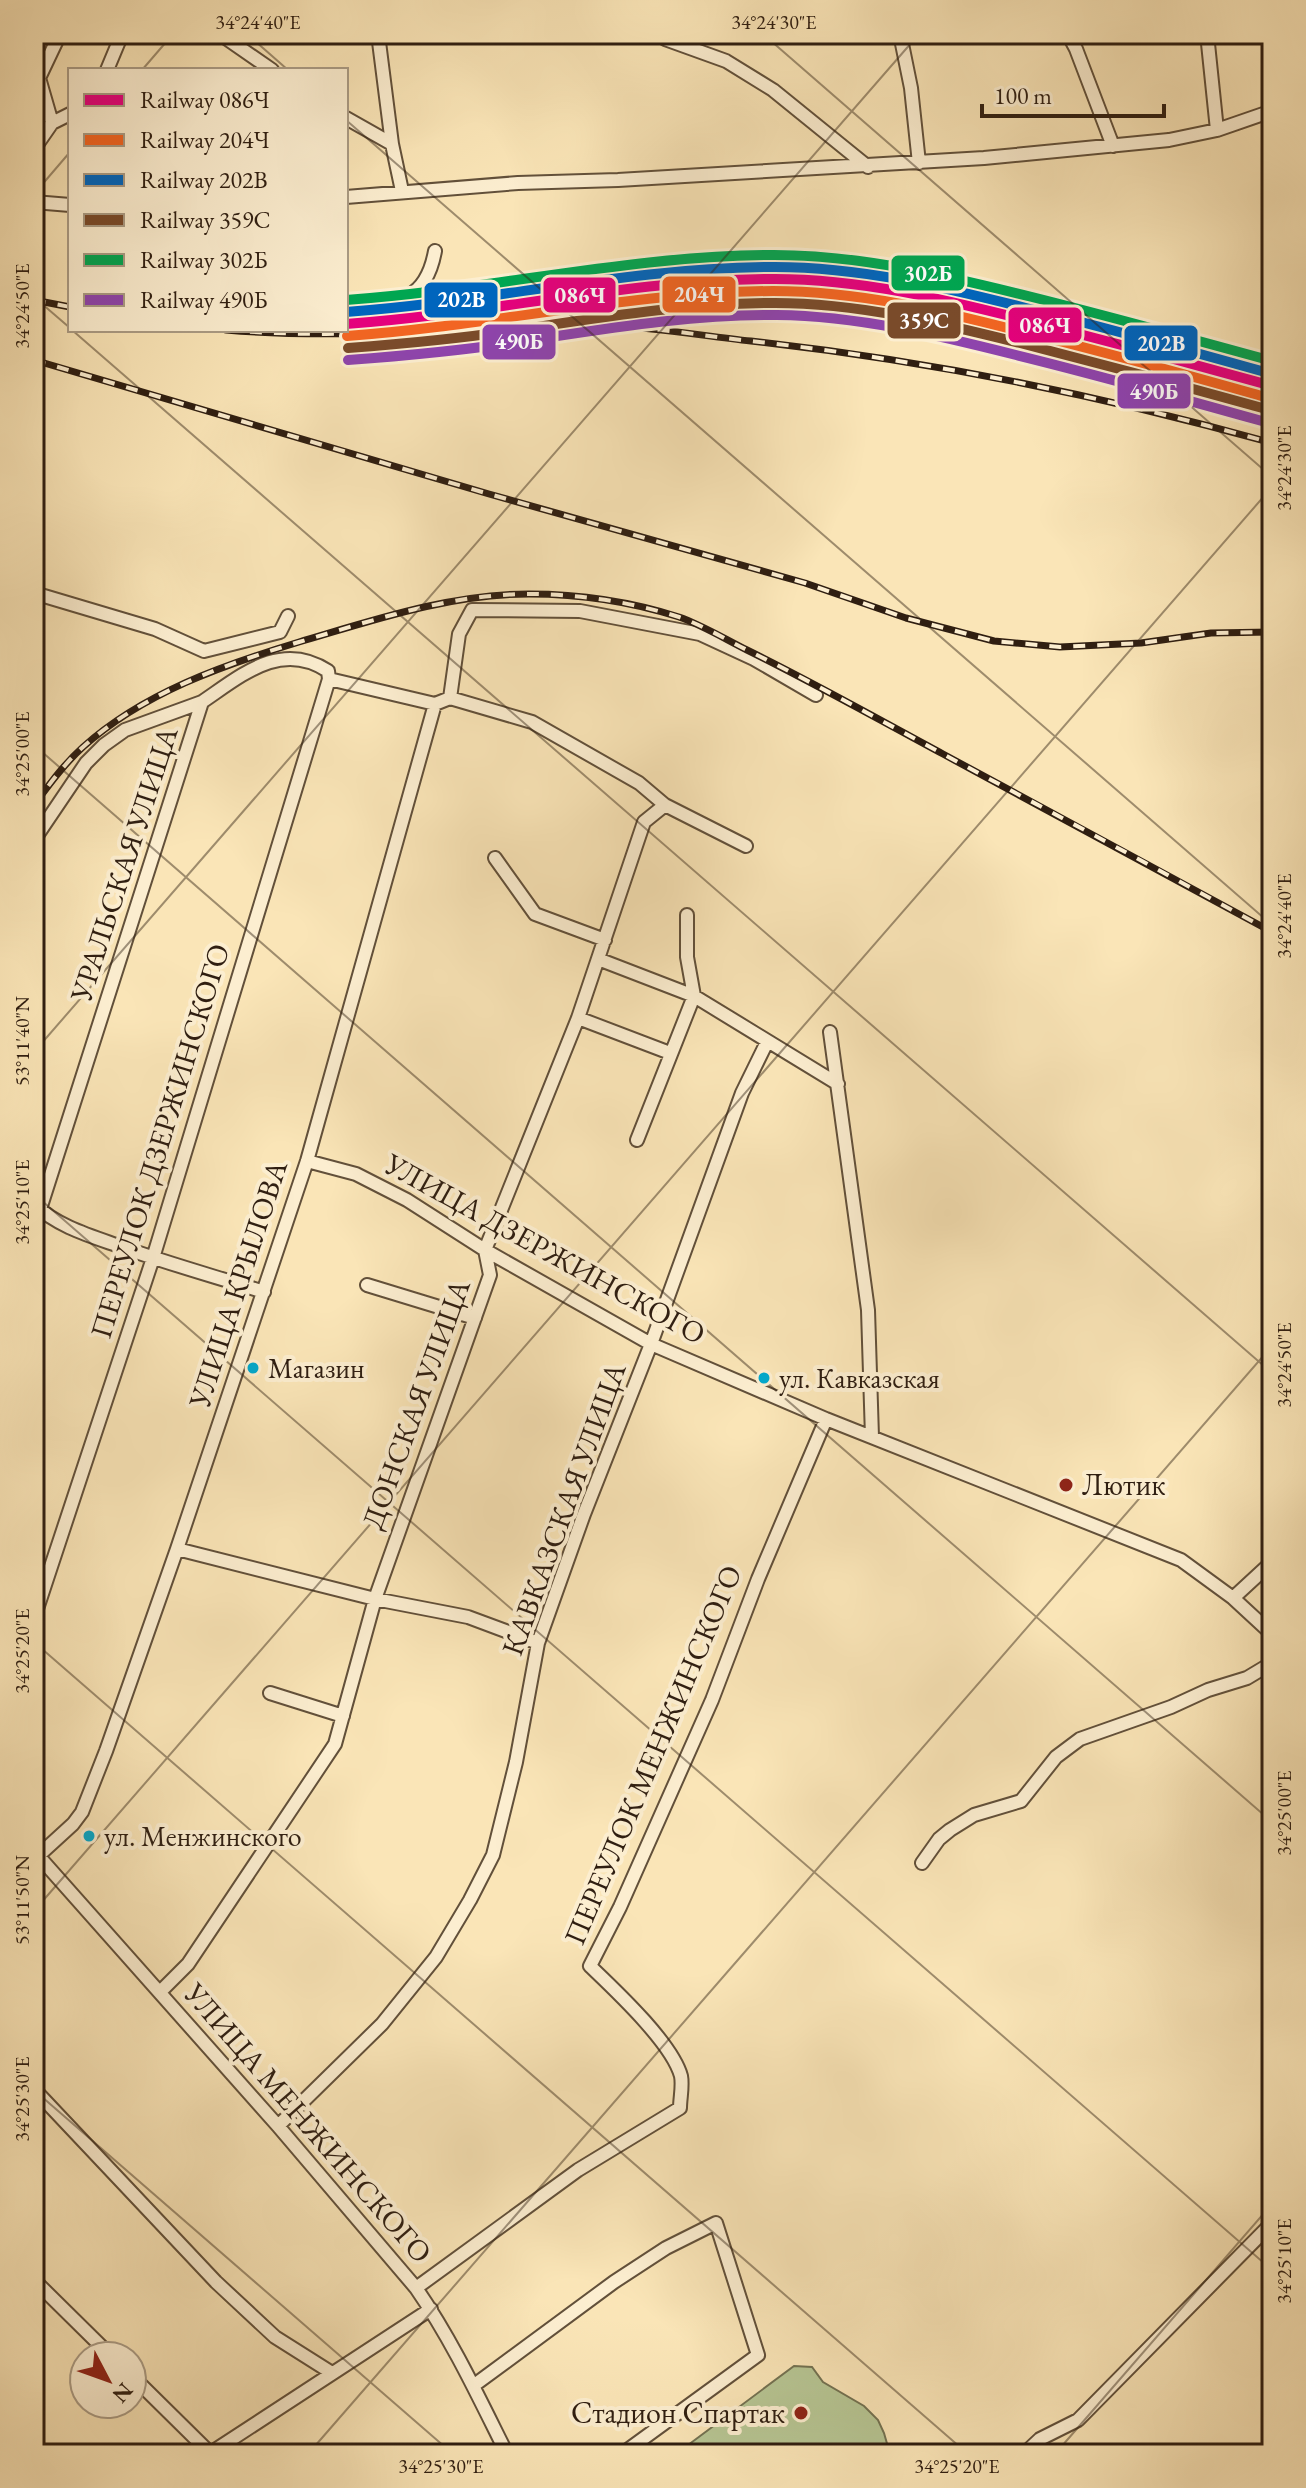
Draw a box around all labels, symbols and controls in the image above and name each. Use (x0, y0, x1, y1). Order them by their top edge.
text: 34°24'40"E (215, 9, 301, 35)
text: 34°24'30"E (731, 9, 817, 35)
legend (68, 68, 348, 332)
scale bar (982, 68, 1164, 118)
text: 100 m (994, 80, 1052, 111)
text: Railway 086Ч (140, 84, 270, 115)
text: Railway 204Ч (140, 124, 270, 155)
text: Railway 202В (140, 164, 268, 195)
text: Railway 359С (140, 204, 271, 235)
text: Railway 302Б (140, 244, 268, 275)
line badge: 302Б (890, 254, 966, 292)
text: 302Б (904, 259, 953, 288)
text: 34°24'50"E (9, 263, 35, 349)
line badge: 204Ч (661, 275, 737, 314)
line badge: 086Ч (542, 276, 617, 314)
text: 204Ч (674, 280, 724, 309)
line badge: 202В (423, 281, 499, 319)
text: 086Ч (555, 281, 605, 310)
text: Railway 490Б (140, 284, 268, 315)
text: 202В (437, 285, 486, 314)
line badge: 359С (886, 301, 962, 340)
text: 359С (899, 306, 949, 335)
line badge: 086Ч (1007, 306, 1083, 344)
text: 086Ч (1020, 311, 1070, 340)
line badge: 490Б (481, 323, 557, 361)
line badge: 202В (1123, 324, 1199, 362)
text: 490Б (495, 327, 544, 356)
text: 202В (1137, 329, 1186, 358)
line badge: 490Б (1116, 372, 1192, 410)
text: 490Б (1130, 377, 1179, 406)
text: 34°24'30"E (1271, 425, 1297, 511)
text: 34°25'00"E (9, 711, 35, 797)
street label: УРАЛЬСКАЯ УЛИЦА (60, 721, 186, 1007)
text: 34°24'40"E (1271, 873, 1297, 959)
street label: ПЕРЕУЛОК ДЗЕРЖИНСКОГО (81, 939, 238, 1343)
text: 53°11'40"N (9, 996, 35, 1086)
street label: УЛИЦА ДЗЕРЖИНСКОГО (377, 1144, 712, 1353)
street label: УЛИЦА КРЫЛОВА (179, 1155, 296, 1413)
text: 34°25'10"E (9, 1159, 35, 1245)
street label: ДОНСКАЯ УЛИЦА (352, 1273, 479, 1534)
text: 34°24'50"E (1271, 1322, 1297, 1408)
place label: Магазин (268, 1350, 365, 1386)
street label: КАВКАЗСКАЯ УЛИЦА (492, 1357, 635, 1661)
marker: Магазин (245, 1360, 261, 1376)
place label: ул. Кавказская (779, 1360, 940, 1396)
marker: ул. Кавказская (756, 1370, 772, 1386)
place label: Лютик (1082, 1465, 1166, 1504)
marker: Лютик (1057, 1476, 1075, 1494)
street label: ПЕРЕУЛОК МЕНЖИНСКОГО (555, 1559, 750, 1951)
text: 34°25'20"E (9, 1608, 35, 1694)
text: 34°25'00"E (1271, 1770, 1297, 1856)
place label: ул. Менжинского (104, 1818, 302, 1854)
marker: ул. Менжинского (81, 1828, 97, 1844)
text: 53°11'50"N (9, 1855, 35, 1945)
street label: УЛИЦА МЕНЖИНСКОГО (175, 1974, 441, 2271)
text: 34°25'30"E (9, 2056, 35, 2142)
text: 34°25'10"E (1271, 2218, 1297, 2304)
north arrow (68, 2340, 148, 2420)
text: N (106, 2377, 140, 2409)
place label: Стадион Спартак (571, 2393, 785, 2432)
marker: Стадион Спартак (792, 2404, 810, 2422)
text: 34°25'30"E (398, 2453, 484, 2479)
text: 34°25'20"E (914, 2453, 1000, 2479)

